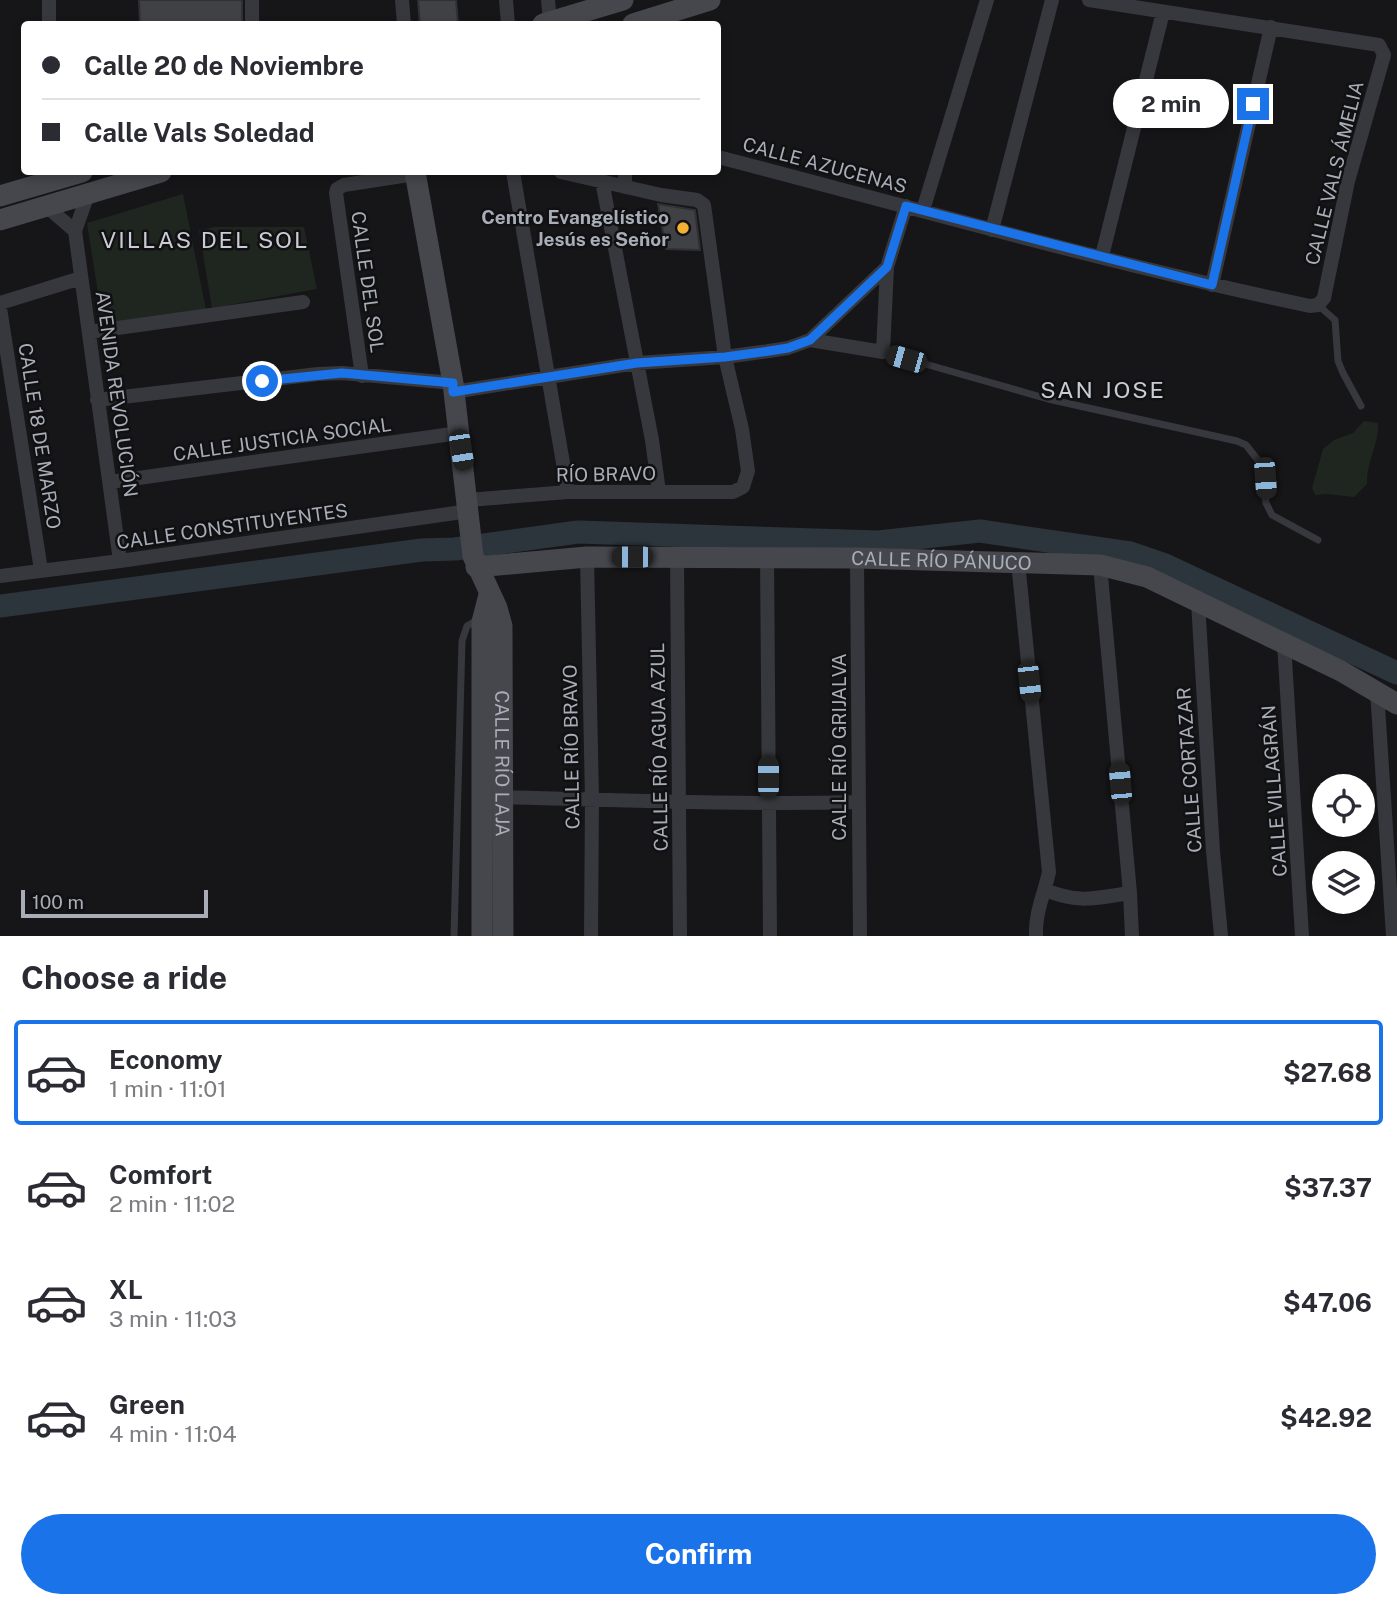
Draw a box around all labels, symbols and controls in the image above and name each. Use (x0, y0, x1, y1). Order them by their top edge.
text: Calle 20 de Noviembre (84, 50, 364, 81)
street label: CALLE VALS ÁMELIA (1300, 79, 1368, 267)
callout: 2 min (1113, 80, 1228, 128)
route end (1237, 88, 1269, 120)
text: 2 min (1141, 90, 1201, 117)
text: Calle Vals Soledad (84, 117, 315, 148)
street label: CALLE AZUCENAS (741, 133, 909, 197)
place label: Centro Evangelístico Jesús es Señor (481, 206, 669, 250)
street label: CALLE DEL SOL (347, 210, 389, 354)
marker: Centro Evangelístico Jesús es Señor (675, 220, 691, 236)
district label: VILLAS DEL SOL (101, 226, 309, 253)
street label: AVENIDA REVOLUCIÓN (92, 289, 142, 499)
street label: CALLE 18 DE MARZO (14, 341, 66, 531)
car (883, 343, 930, 375)
route start (246, 365, 278, 397)
district label: SAN JOSE (1040, 376, 1166, 403)
street label: CALLE JUSTICIA SOCIAL (171, 413, 393, 465)
car (448, 428, 475, 472)
car (1254, 456, 1277, 500)
street label: RÍO BRAVO (556, 462, 656, 486)
street label: CALLE CONSTITUYENTES (115, 499, 349, 553)
car (612, 547, 654, 568)
street label: CALLE RÍO PÁNUCO (851, 547, 1032, 574)
street label: CALLE RÍO AGUA AZUL (646, 642, 672, 852)
street label: CALLE RÍO GRIJALVA (828, 653, 850, 841)
car (1017, 660, 1042, 704)
street label: CALLE RÍO BRAVO (559, 664, 583, 830)
street label: CALLE CORTAZAR (1172, 686, 1206, 854)
street label: CALLE RÍO LAJA (491, 690, 514, 837)
street label: CALLE VILLAGRÁN (1257, 704, 1291, 878)
car (758, 756, 779, 798)
car (1108, 761, 1133, 805)
map controls (1312, 774, 1375, 914)
button: locate (1312, 774, 1375, 837)
button: layers (1312, 851, 1375, 914)
scale bar (21, 887, 208, 919)
text: 100 m (32, 891, 84, 913)
text: Choose a ride (21, 959, 227, 996)
icon: car (25, 1041, 88, 1104)
text: Economy (109, 1044, 222, 1075)
text: $27.68 (1283, 1057, 1372, 1088)
text: 1 min · 11:01 (109, 1075, 227, 1102)
icon: car (25, 1156, 88, 1219)
text: Comfort (109, 1159, 212, 1190)
text: $37.37 (1284, 1172, 1372, 1203)
text: 2 min · 11:02 (109, 1190, 235, 1217)
icon: car (25, 1271, 88, 1334)
text: XL (109, 1274, 143, 1305)
text: $47.06 (1283, 1287, 1372, 1318)
text: 3 min · 11:03 (109, 1305, 237, 1332)
icon: car (25, 1386, 88, 1449)
text: Green (109, 1389, 185, 1420)
text: $42.92 (1280, 1402, 1372, 1433)
text: 4 min · 11:04 (109, 1420, 237, 1447)
button: Confirm (21, 1514, 1376, 1594)

